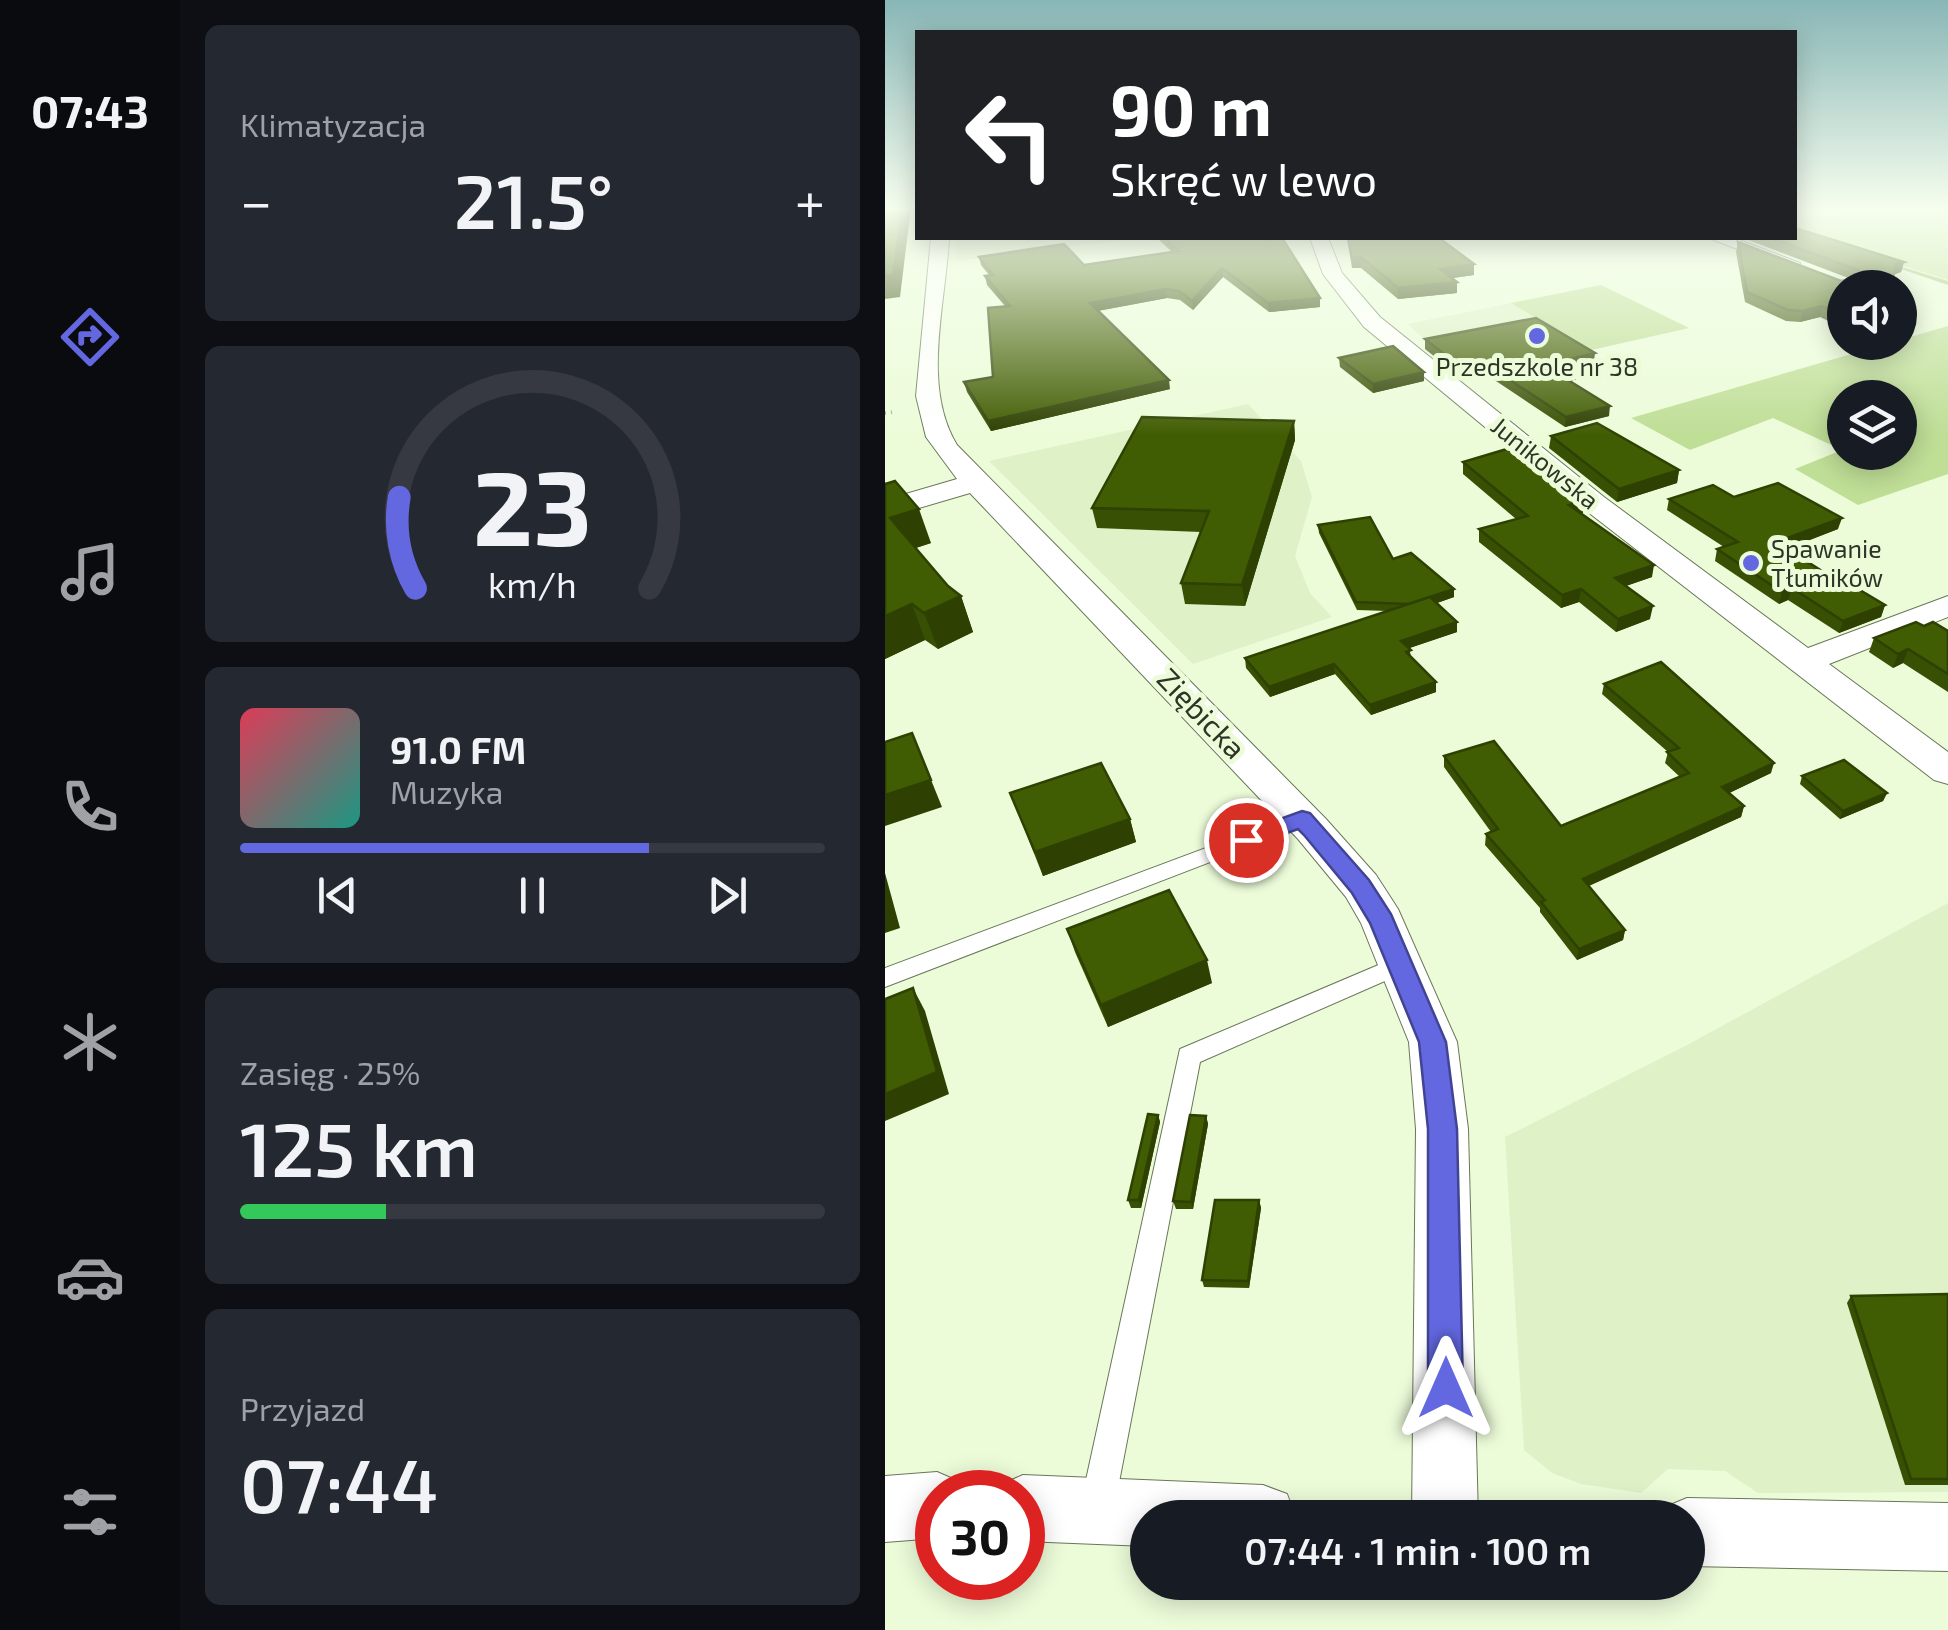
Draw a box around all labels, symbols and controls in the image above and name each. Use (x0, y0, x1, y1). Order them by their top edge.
text: 90 m (1110, 66, 1272, 150)
icon: left (945, 70, 1075, 200)
text: 07:43 (31, 83, 149, 137)
text: Klimatyzacja (240, 105, 426, 143)
text: Skręć w lewo (1110, 151, 1377, 205)
text: 21.5° (454, 154, 613, 244)
text: − (240, 167, 272, 233)
text: + (795, 167, 825, 233)
map controls (1827, 270, 1917, 470)
button: sound (1827, 270, 1917, 360)
icon: directions (55, 302, 125, 372)
marker: Przedszkole nr 38 (1526, 325, 1548, 347)
place label: Przedszkole nr 38 (1436, 351, 1638, 381)
button: layers (1827, 380, 1917, 470)
street label: Junikowska (1486, 410, 1605, 515)
text: 23 (473, 442, 592, 567)
place label: Spawanie Tłumików (1771, 533, 1883, 592)
icon: music (55, 537, 125, 607)
marker: Spawanie Tłumików (1740, 552, 1762, 574)
text: km/h (488, 562, 577, 605)
street label: Ziębicka (1151, 660, 1254, 765)
text: 91.0 FM (390, 726, 526, 772)
icon: phone (55, 772, 125, 842)
text: Muzyka (390, 772, 503, 810)
pin (1204, 798, 1289, 883)
icon: arrive (1219, 813, 1274, 868)
icon: previous (310, 868, 365, 923)
icon: pause (505, 868, 560, 923)
icon: next (700, 868, 755, 923)
icon: climate (55, 1007, 125, 1077)
text: Zasięg · 25% (240, 1053, 420, 1091)
text: 125 km (240, 1102, 478, 1192)
icon: car (55, 1242, 125, 1312)
position arrow (1394, 1336, 1498, 1440)
text: Przyjazd (240, 1389, 365, 1427)
text: 07:44 (240, 1438, 438, 1528)
speed limit sign: 30 (915, 1470, 1045, 1600)
icon: filters (55, 1477, 125, 1547)
text: 07:44 · 1 min · 100 m (1244, 1527, 1591, 1573)

